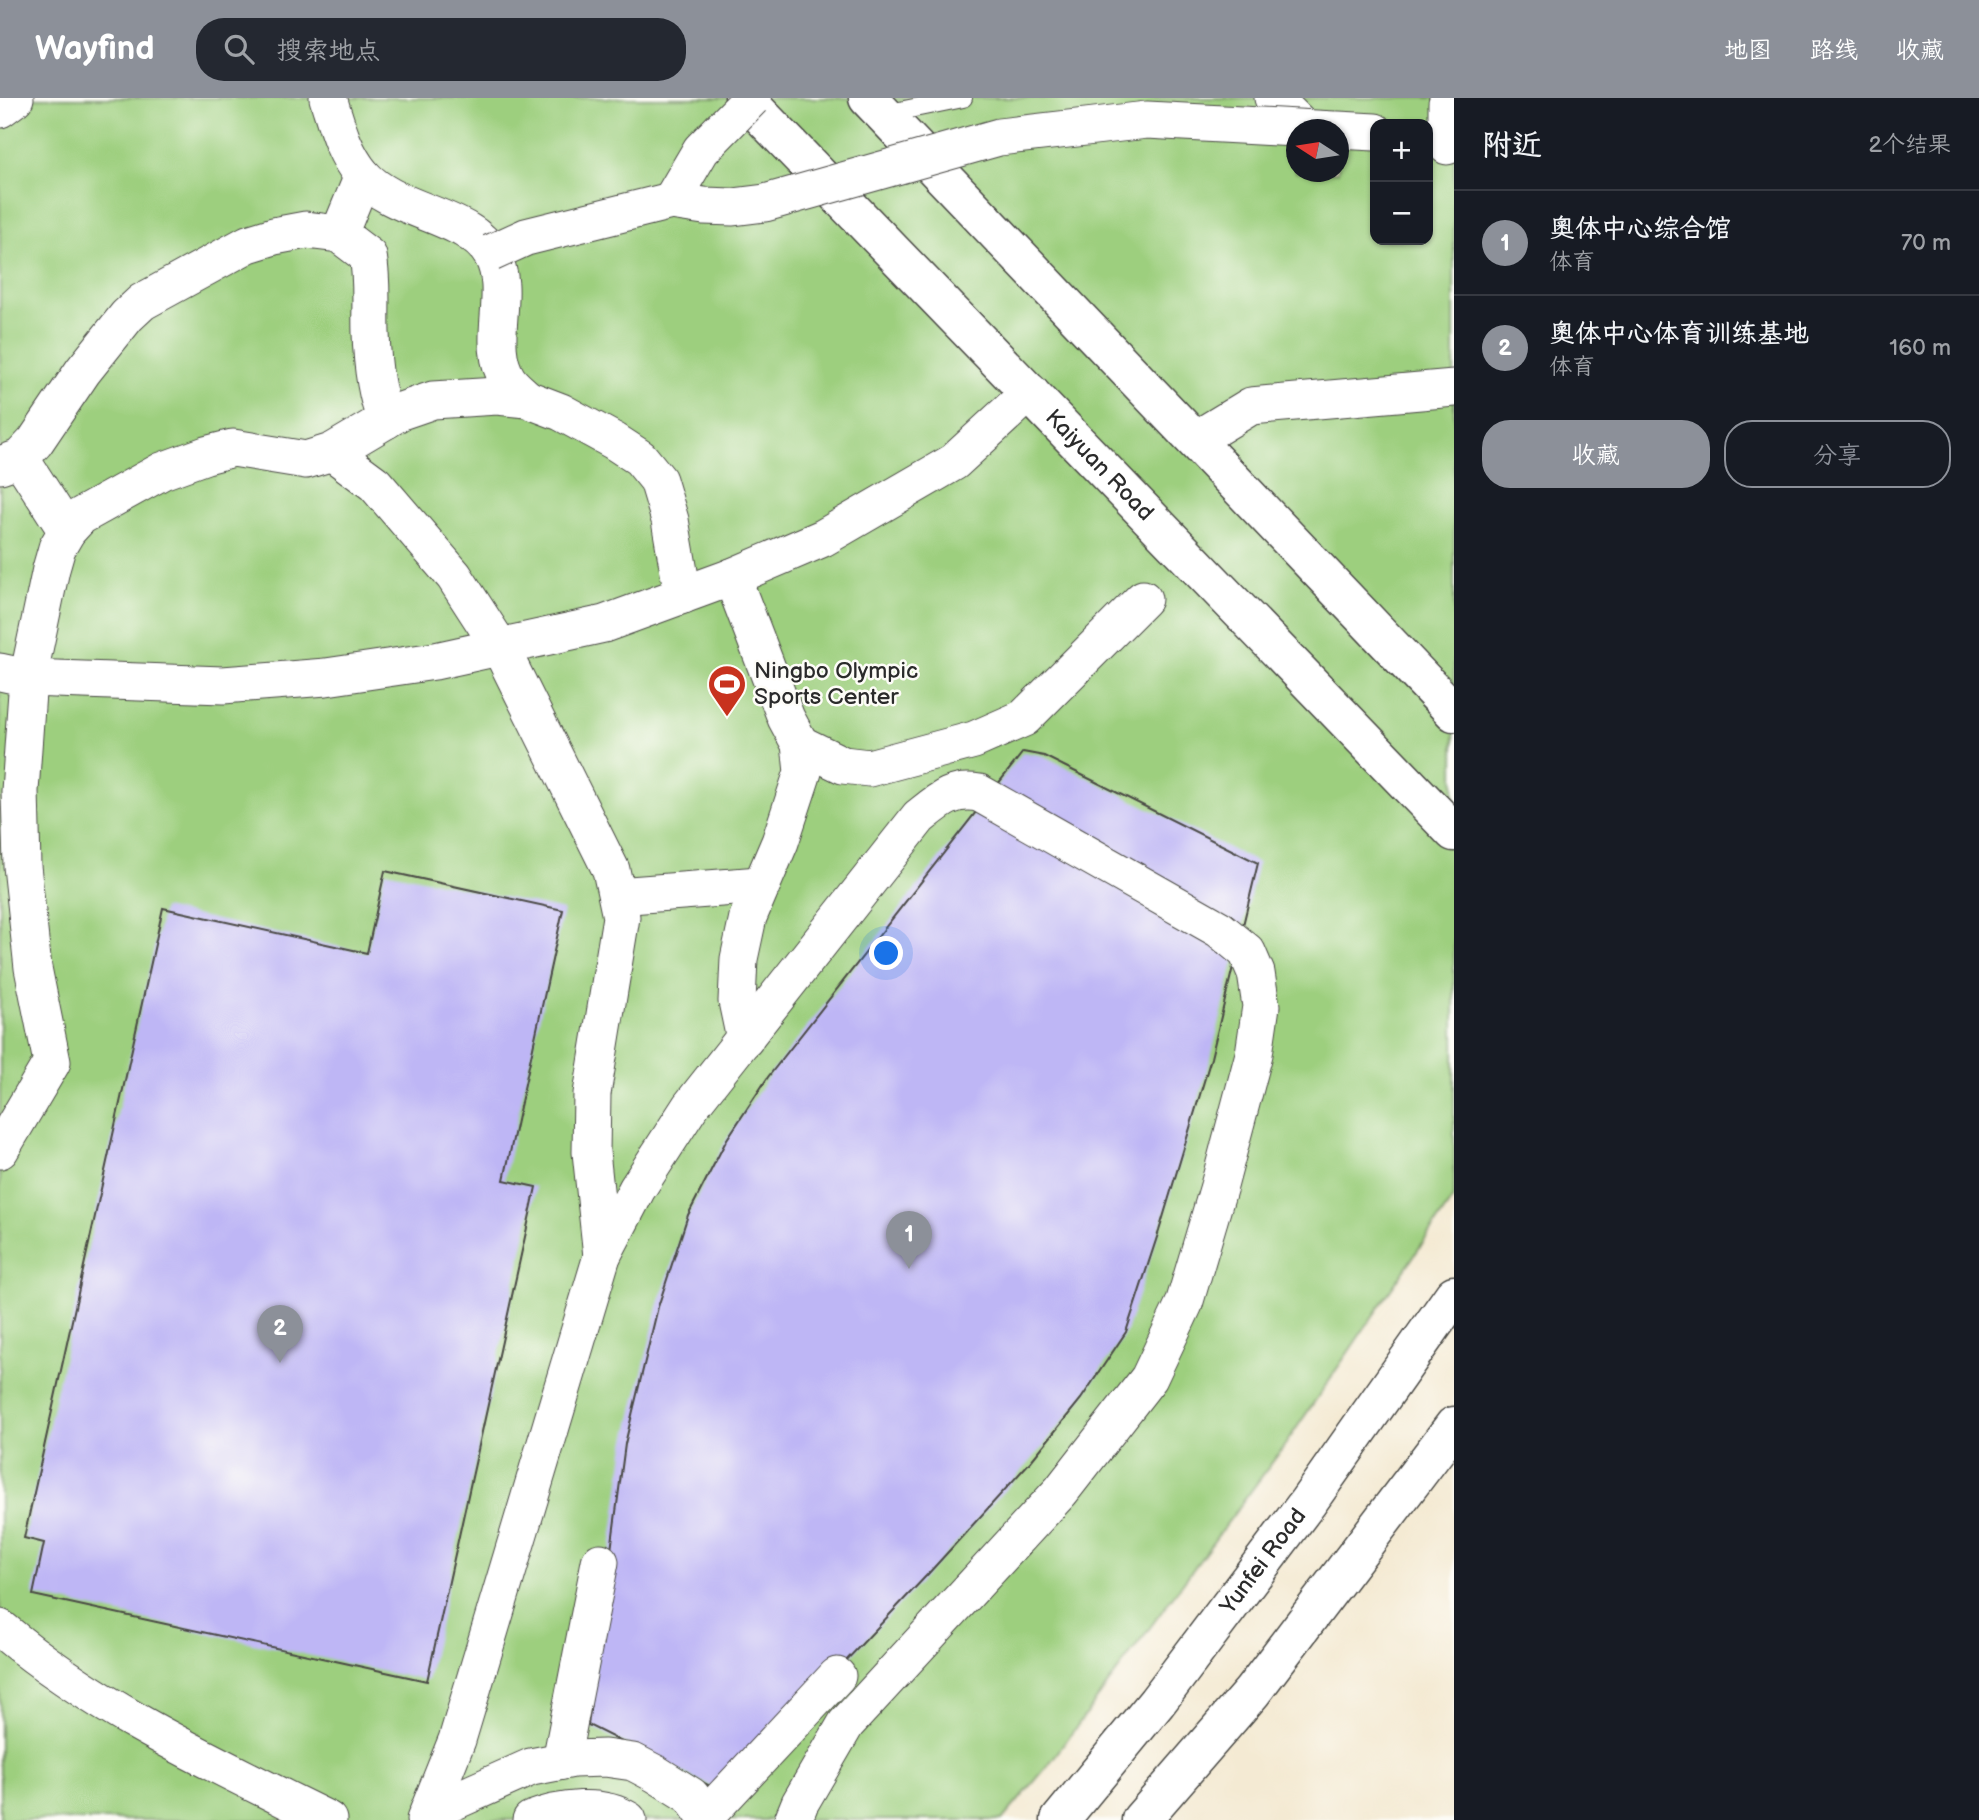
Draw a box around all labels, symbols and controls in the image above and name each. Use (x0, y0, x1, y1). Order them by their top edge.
search box (196, 18, 686, 81)
text: Wayfind (35, 29, 154, 69)
icon: search (220, 30, 258, 68)
text: 搜索地点 (276, 36, 380, 67)
text: 地图 (1724, 36, 1772, 65)
text: 路线 (1810, 36, 1858, 65)
text: 收藏 (1896, 36, 1944, 65)
north arrow (1286, 119, 1349, 182)
map controls (1370, 119, 1433, 245)
button: + (1370, 119, 1433, 182)
text: 附近 (1482, 128, 1542, 164)
text: 2个结果 (1868, 131, 1951, 159)
button: − (1370, 182, 1433, 245)
text: 奥体中心综合馆 (1549, 214, 1731, 245)
text: 1 (1500, 229, 1510, 257)
text: 70 m (1901, 229, 1951, 257)
text: 体育 (1549, 248, 1595, 276)
text: 奥体中心体育训练基地 (1549, 319, 1809, 350)
text: 2 (1498, 334, 1512, 362)
text: 160 m (1889, 334, 1951, 362)
text: 体育 (1549, 353, 1595, 381)
street label: Kaiyuan Road (1039, 404, 1159, 527)
button: 收藏 (1482, 420, 1710, 488)
button: 分享 (1724, 420, 1951, 488)
place label: Ningbo Olympic Sports Center (754, 657, 918, 711)
sports icon: Ningbo Olympic Sports Center (706, 663, 748, 718)
your location (869, 936, 903, 970)
pin: 1 (886, 1211, 932, 1269)
pin: 2 (257, 1305, 303, 1363)
street label: Yunfei Road (1214, 1503, 1312, 1621)

